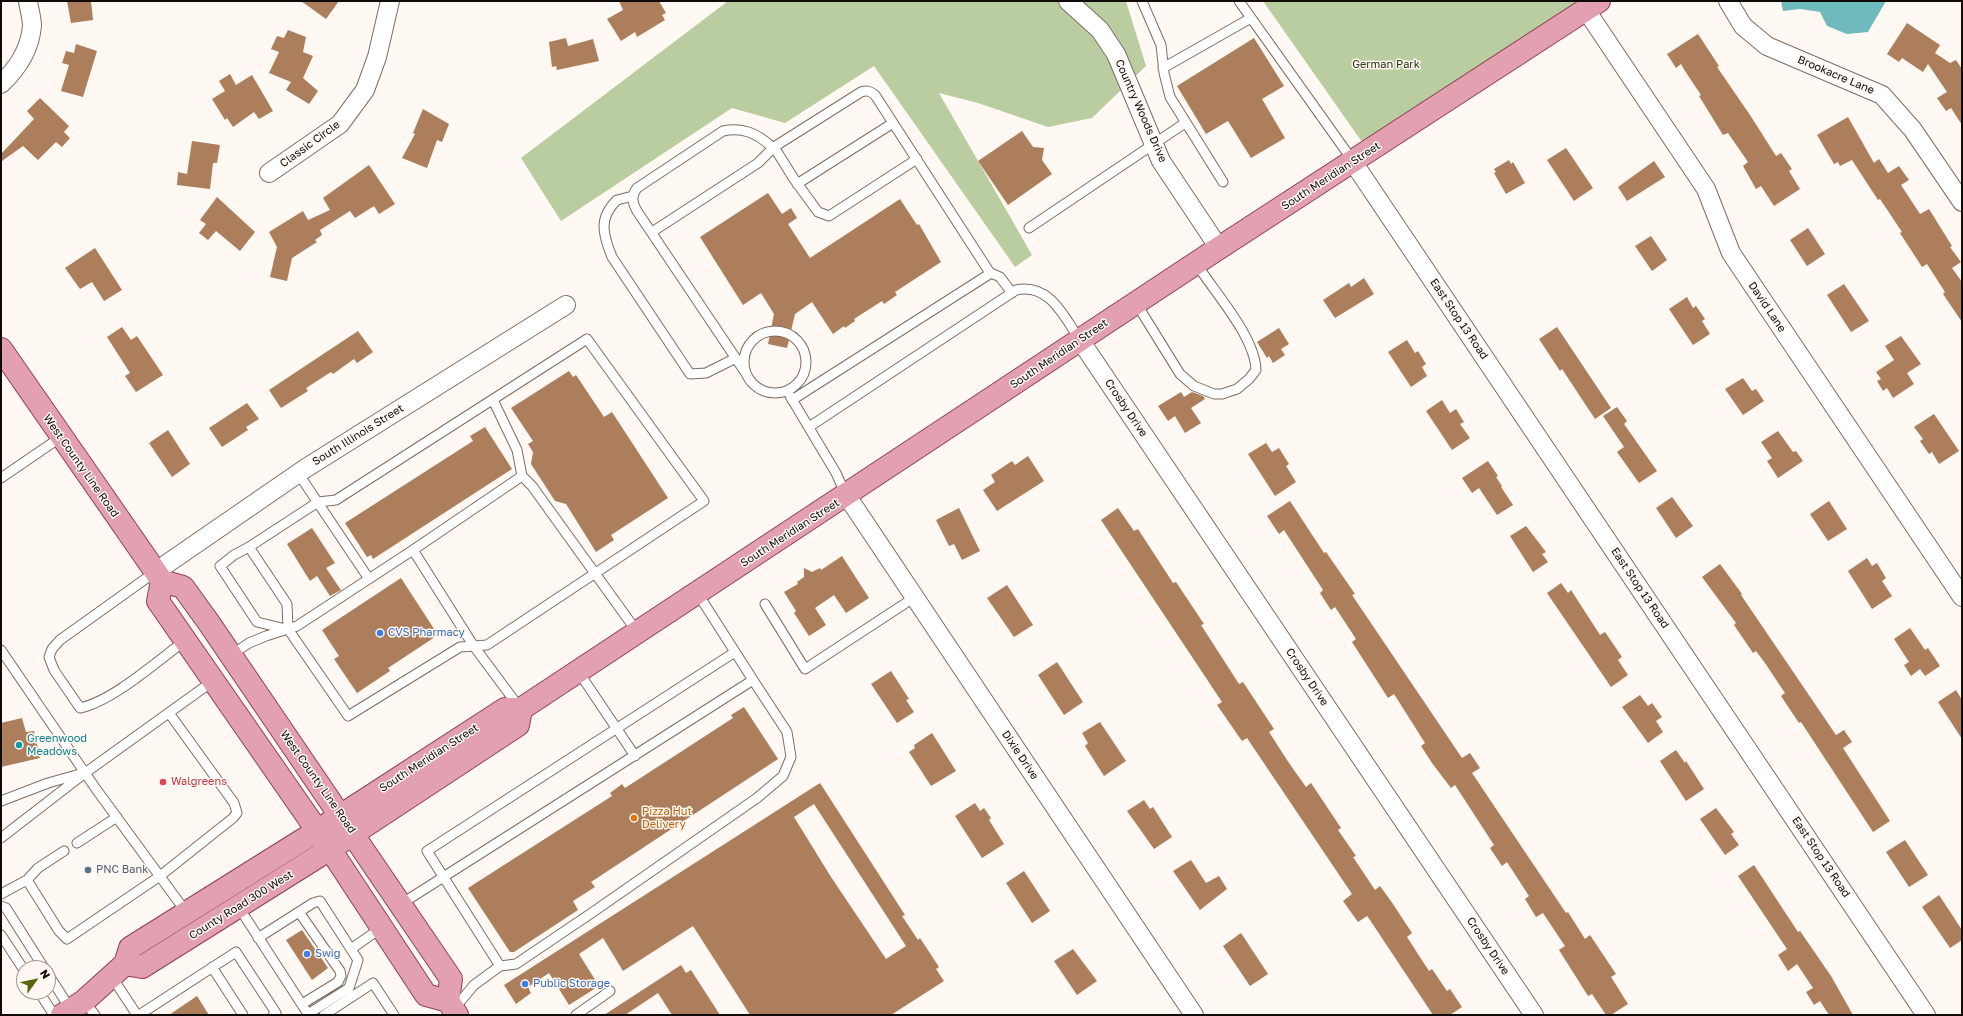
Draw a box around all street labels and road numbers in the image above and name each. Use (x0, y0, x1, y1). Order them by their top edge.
street label: Brookacre Lane (1796, 53, 1876, 97)
street label: Country Woods Drive (1112, 58, 1170, 164)
street label: Classic Circle (277, 118, 343, 170)
street label: South Meridian Street (1279, 139, 1383, 213)
street label: East Stop 13 Road (1427, 276, 1491, 362)
street label: David Lane (1745, 279, 1789, 335)
street label: South Meridian Street (1008, 316, 1110, 392)
street label: Crosby Drive (1102, 377, 1150, 439)
street label: South Illinois Street (310, 402, 406, 468)
street label: West County Line Road (40, 412, 122, 520)
street label: South Meridian Street (738, 496, 842, 570)
street label: East Stop 13 Road (1608, 545, 1672, 631)
street label: Crosby Drive (1283, 646, 1331, 708)
street label: South Meridian Street (377, 721, 481, 795)
street label: West County Line Road (277, 728, 359, 836)
street label: Dixie Drive (999, 728, 1041, 782)
street label: East Stop 13 Road (1789, 814, 1853, 900)
street label: County Road 300 West (187, 868, 295, 942)
street label: Crosby Drive (1464, 915, 1512, 977)

